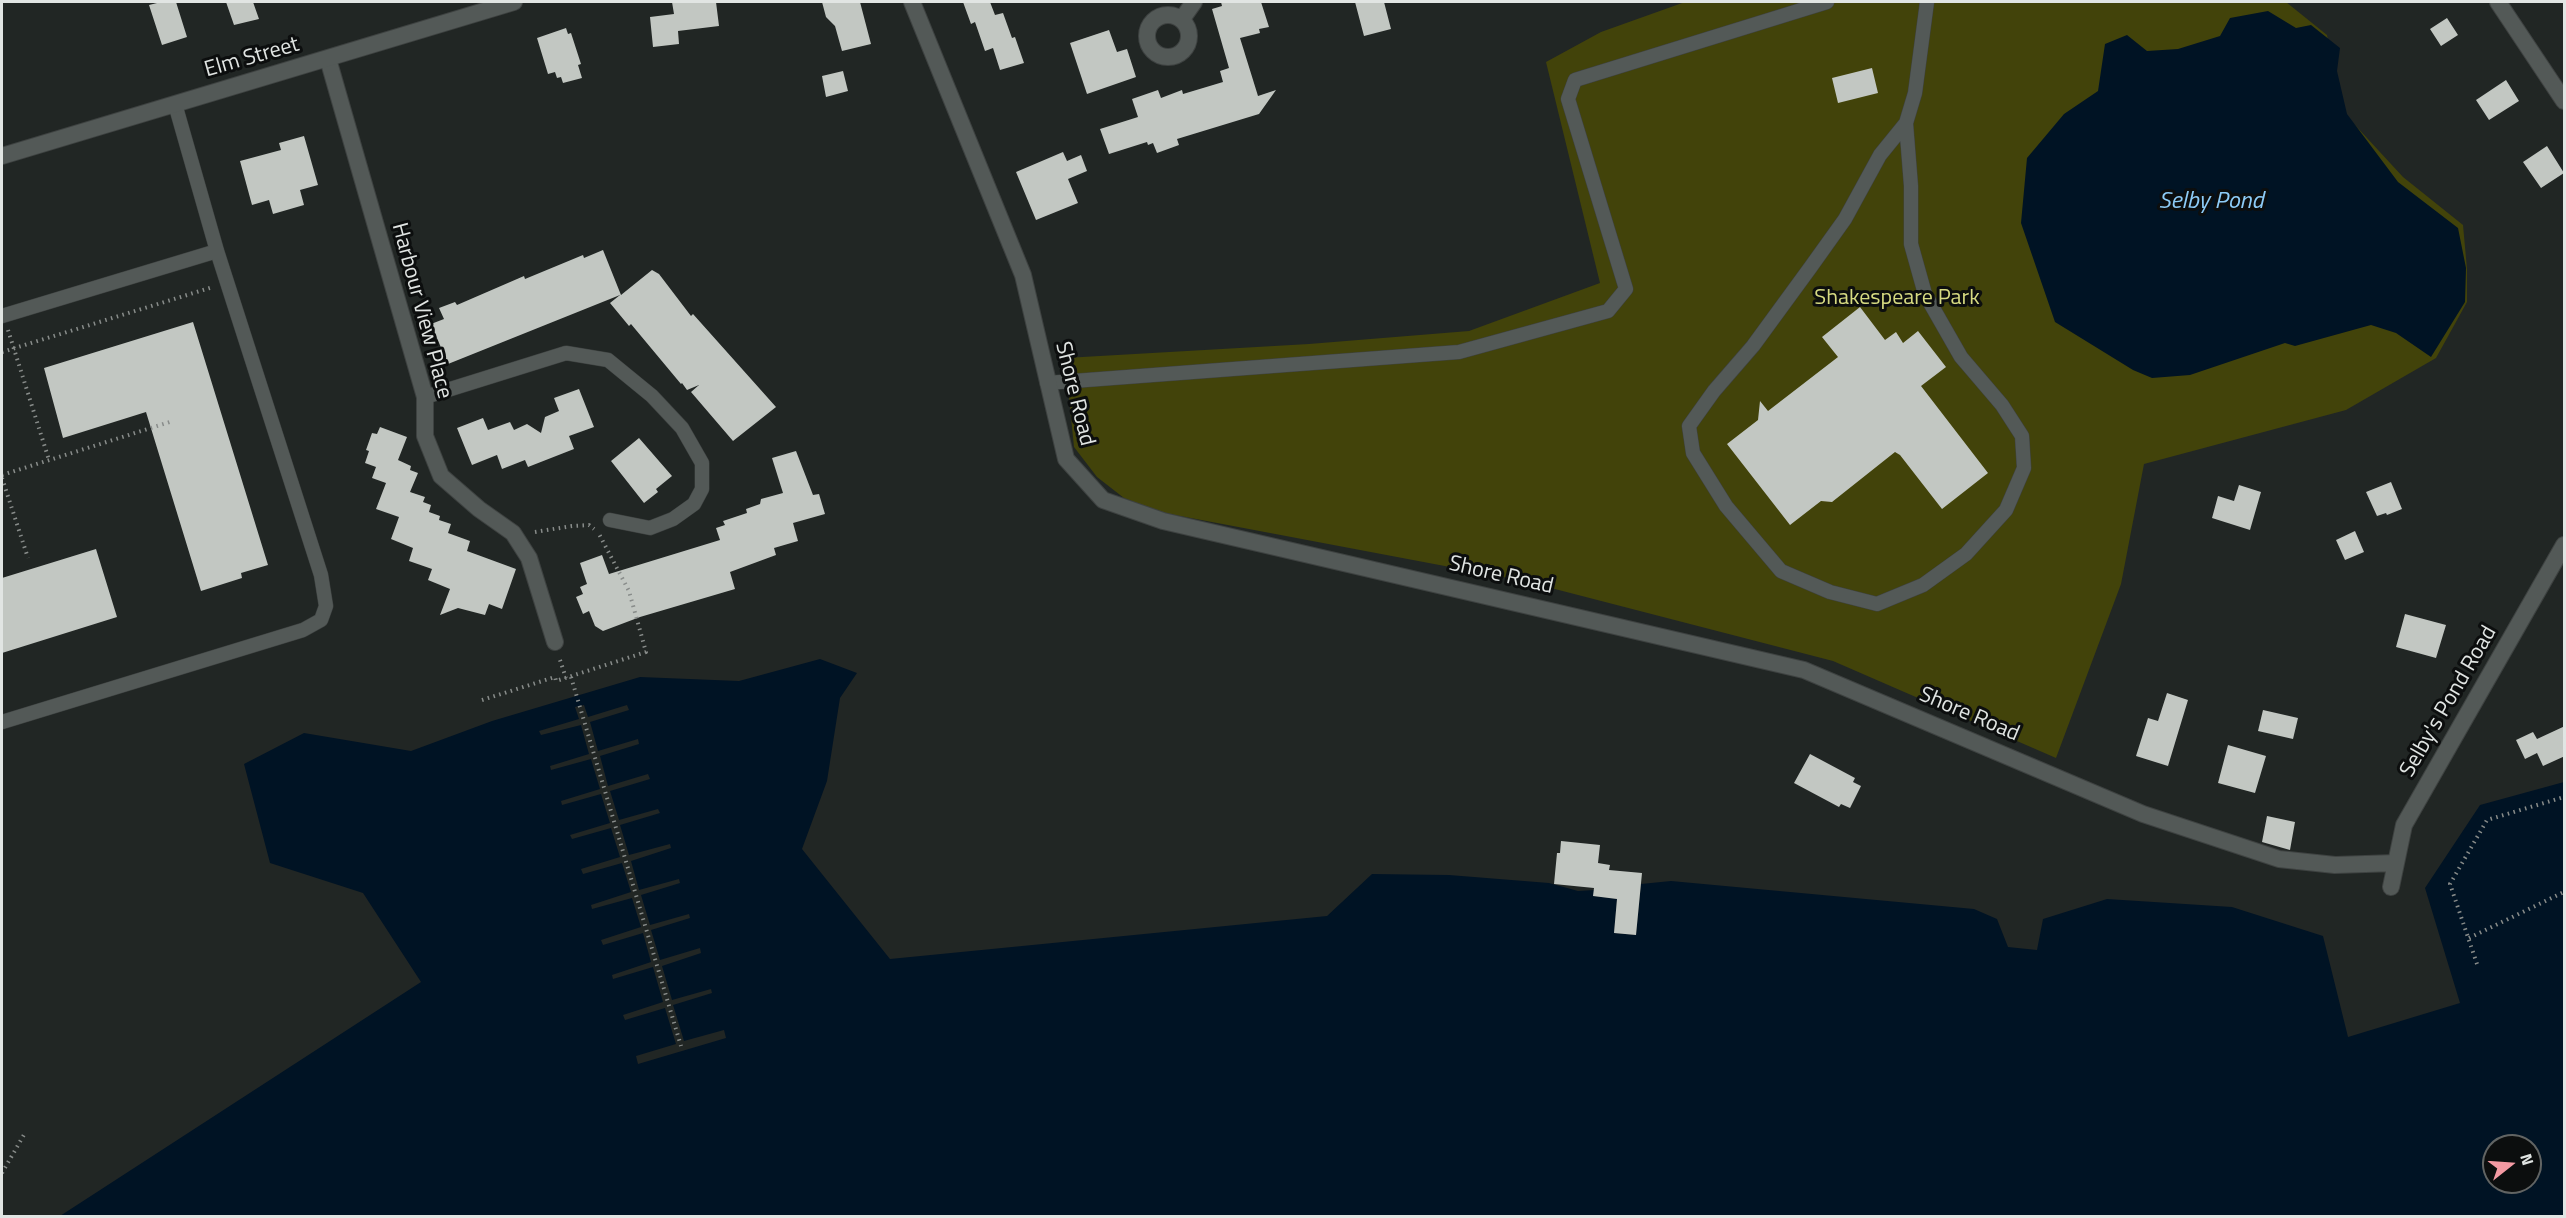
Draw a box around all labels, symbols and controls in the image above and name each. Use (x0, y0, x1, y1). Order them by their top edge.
street label: Elm Street (202, 32, 302, 84)
water label: Selby Pond (2158, 188, 2264, 216)
street label: Harbour View Place (385, 220, 457, 402)
park label: Shakespeare Park (1814, 286, 1980, 312)
street label: Shore Road (1048, 339, 1100, 449)
street label: Shore Road (1446, 551, 1556, 601)
street label: Selby's Pond Road (2395, 622, 2503, 782)
street label: Shore Road (1915, 682, 2023, 748)
north arrow (2482, 1134, 2542, 1194)
text: N (2514, 1151, 2540, 1168)

